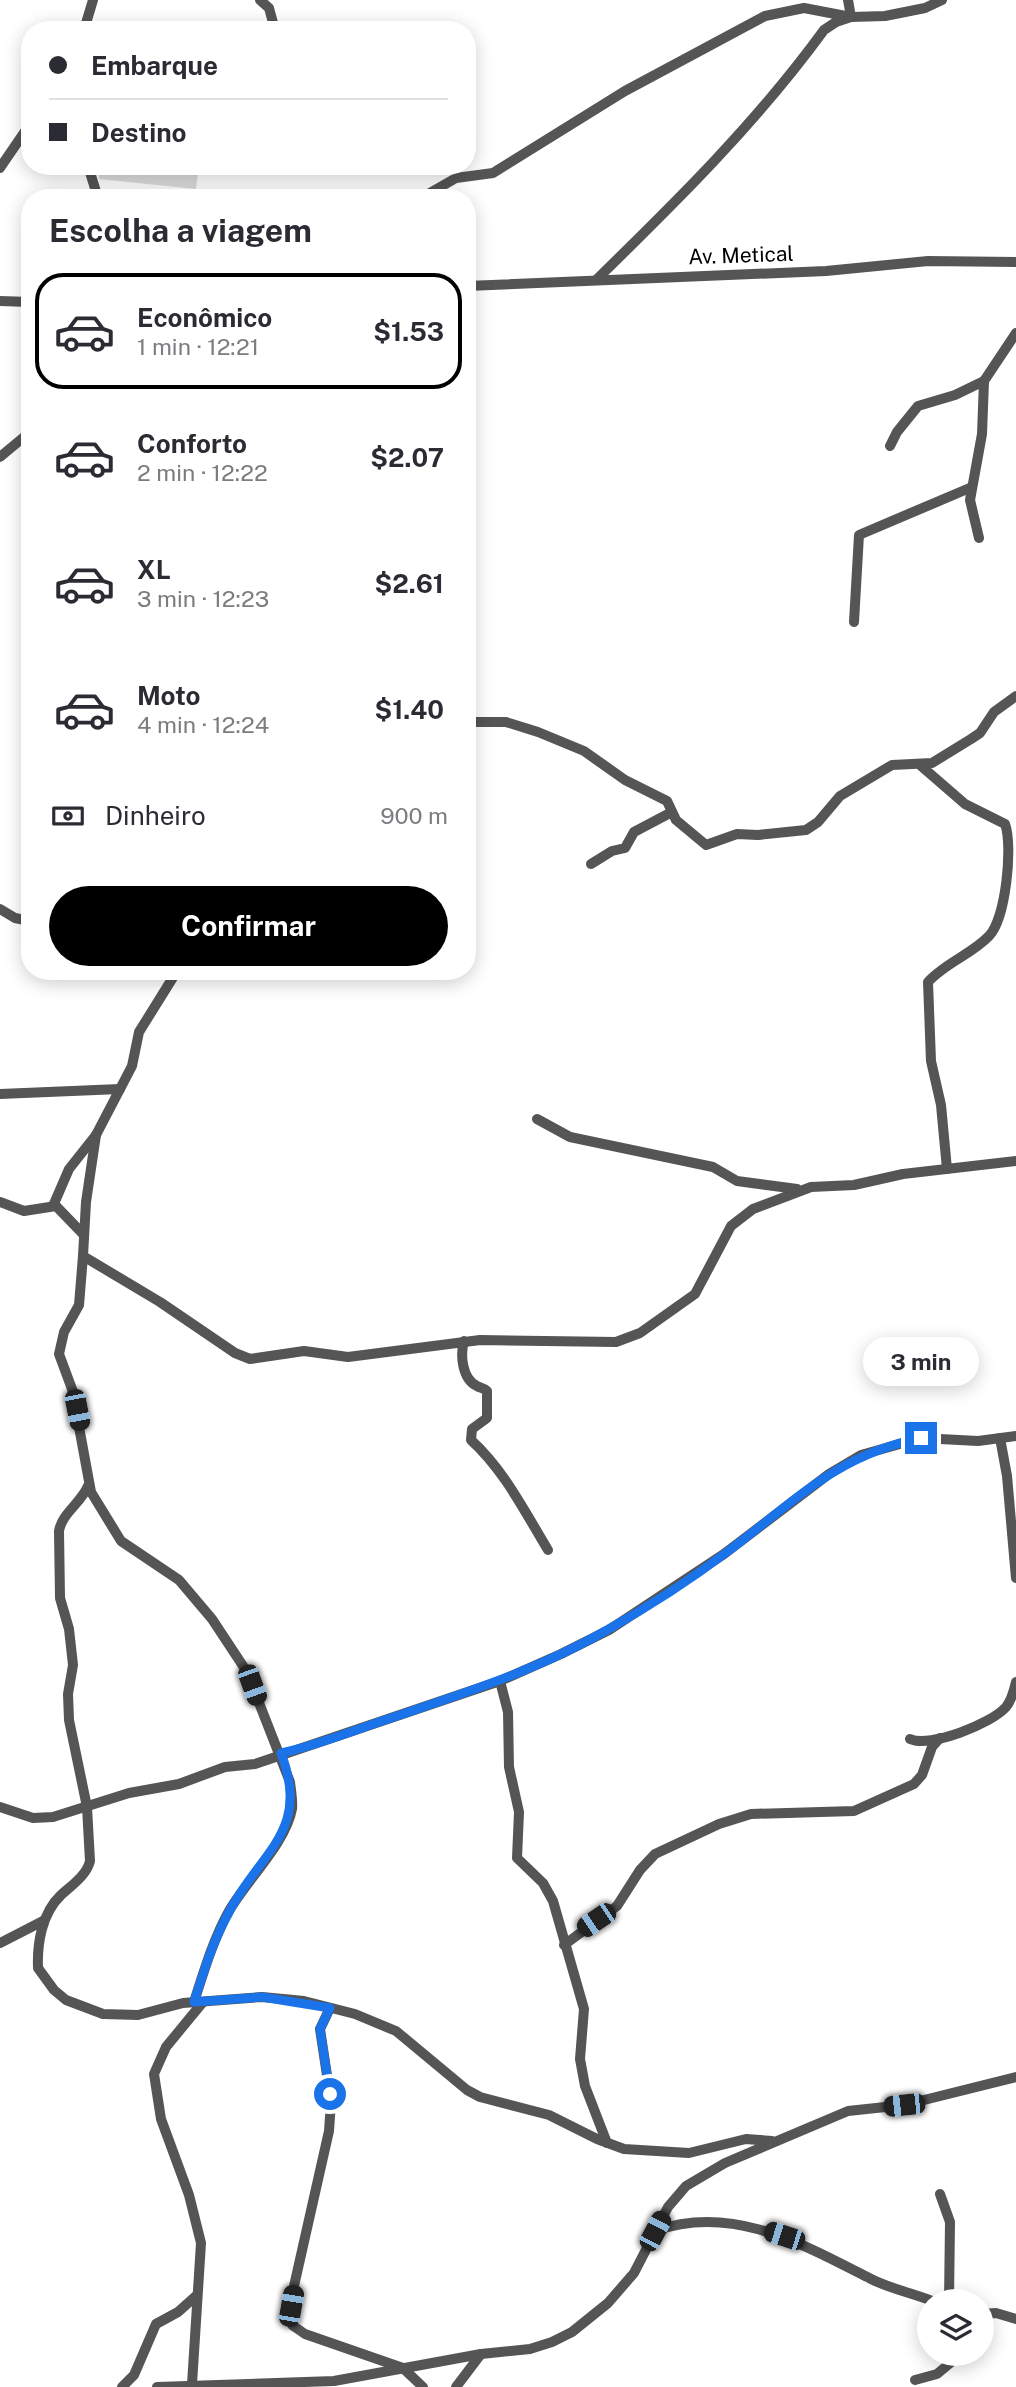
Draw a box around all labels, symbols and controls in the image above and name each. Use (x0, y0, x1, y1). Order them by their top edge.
text: Embarque (91, 50, 218, 81)
text: Destino (91, 117, 187, 148)
text: Escolha a viagem (49, 212, 312, 249)
street label: Av. Metical (688, 241, 794, 269)
icon: car (53, 300, 116, 363)
text: Econômico (137, 302, 272, 333)
text: $1.53 (373, 316, 444, 347)
text: 1 min · 12:21 (137, 333, 259, 360)
icon: car (53, 426, 116, 489)
text: Conforto (137, 428, 247, 459)
text: $2.07 (370, 442, 444, 473)
text: 2 min · 12:22 (137, 459, 268, 486)
icon: car (53, 552, 116, 615)
text: XL (137, 554, 171, 585)
text: $2.61 (374, 568, 444, 599)
text: 3 min · 12:23 (137, 585, 269, 612)
icon: car (53, 678, 116, 741)
text: Moto (137, 680, 200, 711)
text: $1.40 (374, 694, 444, 725)
text: 4 min · 12:24 (137, 711, 269, 738)
icon: cash (49, 797, 87, 835)
text: Dinheiro (105, 800, 206, 831)
text: 900 m (380, 802, 448, 829)
button: Confirmar (49, 886, 448, 966)
callout: 3 min (863, 1336, 979, 1386)
text: 3 min (891, 1348, 951, 1375)
car (63, 1387, 92, 1433)
route end (905, 1422, 937, 1454)
car (235, 1662, 270, 1708)
car (573, 1900, 620, 1940)
route start (314, 2078, 346, 2110)
car (883, 2092, 926, 2118)
car (636, 2208, 675, 2254)
car (761, 2220, 808, 2252)
car (278, 2283, 305, 2329)
map controls (917, 2289, 994, 2366)
button: layers (917, 2289, 994, 2366)

